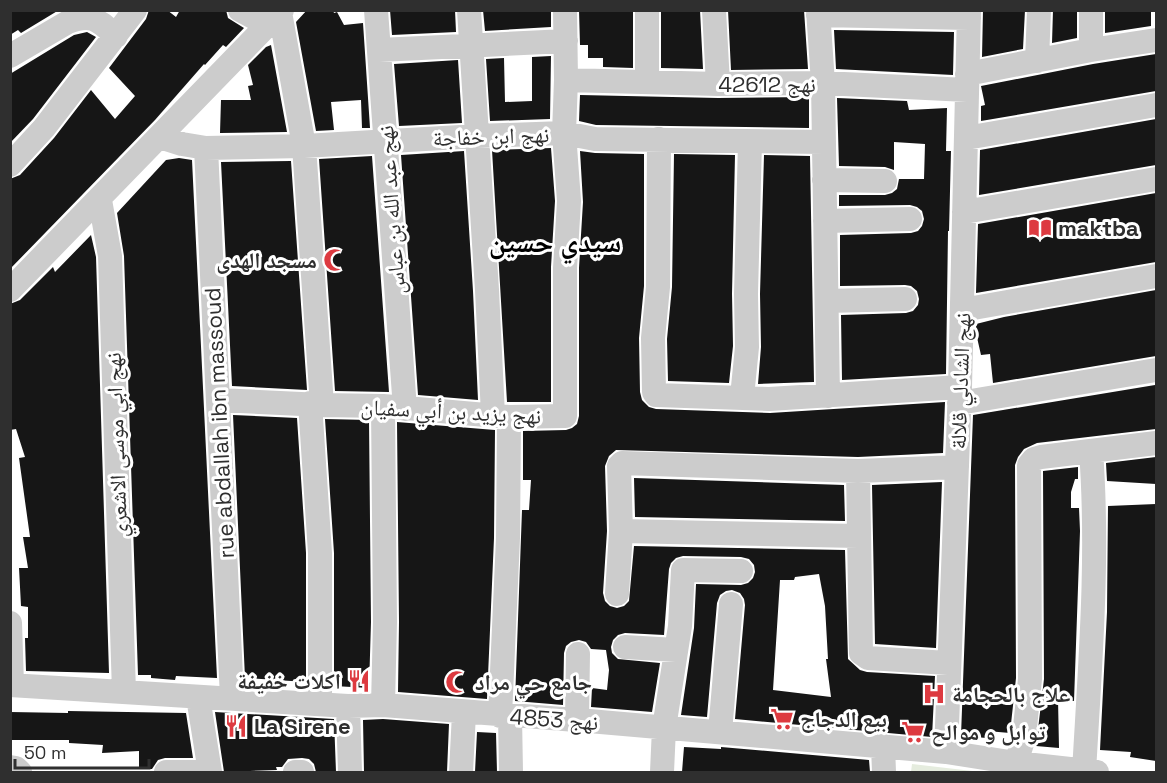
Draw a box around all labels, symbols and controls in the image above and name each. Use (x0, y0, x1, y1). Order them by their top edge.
street label: نهج 42612 (718, 70, 816, 98)
street label: نهج ابن خفاجة (432, 120, 550, 152)
street label: نهج عبد الله بن عباس (371, 125, 411, 295)
place label: maktba (1058, 214, 1139, 242)
library icon: maktba (1027, 215, 1053, 241)
district label: سيدي حسين (489, 224, 621, 265)
place label: مسجد الهدى (216, 246, 317, 274)
mosque icon: مسجد الهدى (322, 247, 348, 273)
street label: rue abdallah ibn massoud (198, 287, 240, 559)
street label: نهج الشادلي قلالة (944, 312, 980, 450)
street label: نهج ابي موسى الاشعري (99, 352, 137, 538)
street label: نهج يزيد بن أبي سفيان (360, 392, 542, 433)
place label: اكلات خفيفة (237, 667, 341, 695)
restaurant icon: اكلات خفيفة (346, 668, 372, 694)
place label: جامع حي مراد (475, 668, 592, 699)
mosque icon: جامع حي مراد (444, 669, 470, 695)
place label: علاج بالحجامة (952, 680, 1070, 708)
hospital icon: علاج بالحجامة (921, 681, 947, 707)
street label: نهج 4853 (509, 702, 599, 736)
place label: بيع الدجاج (800, 705, 887, 734)
supermarket icon: بيع الدجاج (769, 706, 795, 732)
place label: La Sirene (254, 712, 351, 740)
restaurant icon: La Sirene (223, 713, 249, 739)
place label: توابل و موالح (931, 718, 1045, 747)
supermarket icon: توابل و موالح (900, 719, 926, 745)
scale bar (15, 732, 148, 770)
text: 50 m (24, 741, 66, 764)

